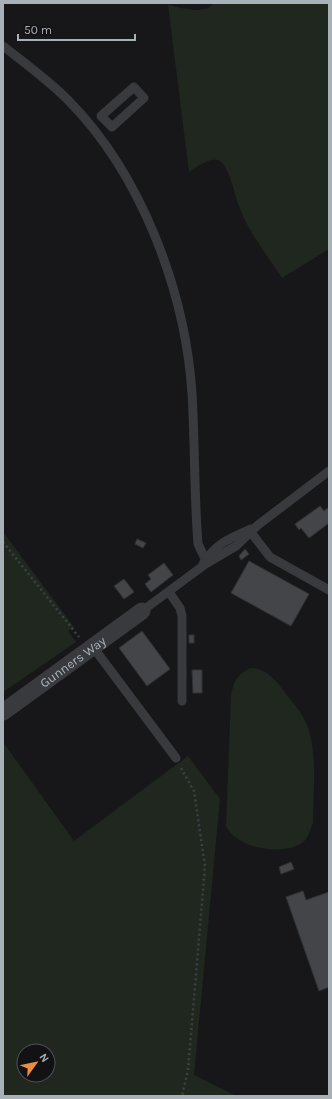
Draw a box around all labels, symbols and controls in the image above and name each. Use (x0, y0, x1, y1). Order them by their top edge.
scale bar (18, 16, 135, 42)
text: 50 m (24, 23, 52, 37)
street label: Gunners Way (37, 633, 108, 690)
north arrow (16, 1043, 56, 1083)
text: N (36, 1051, 52, 1065)

